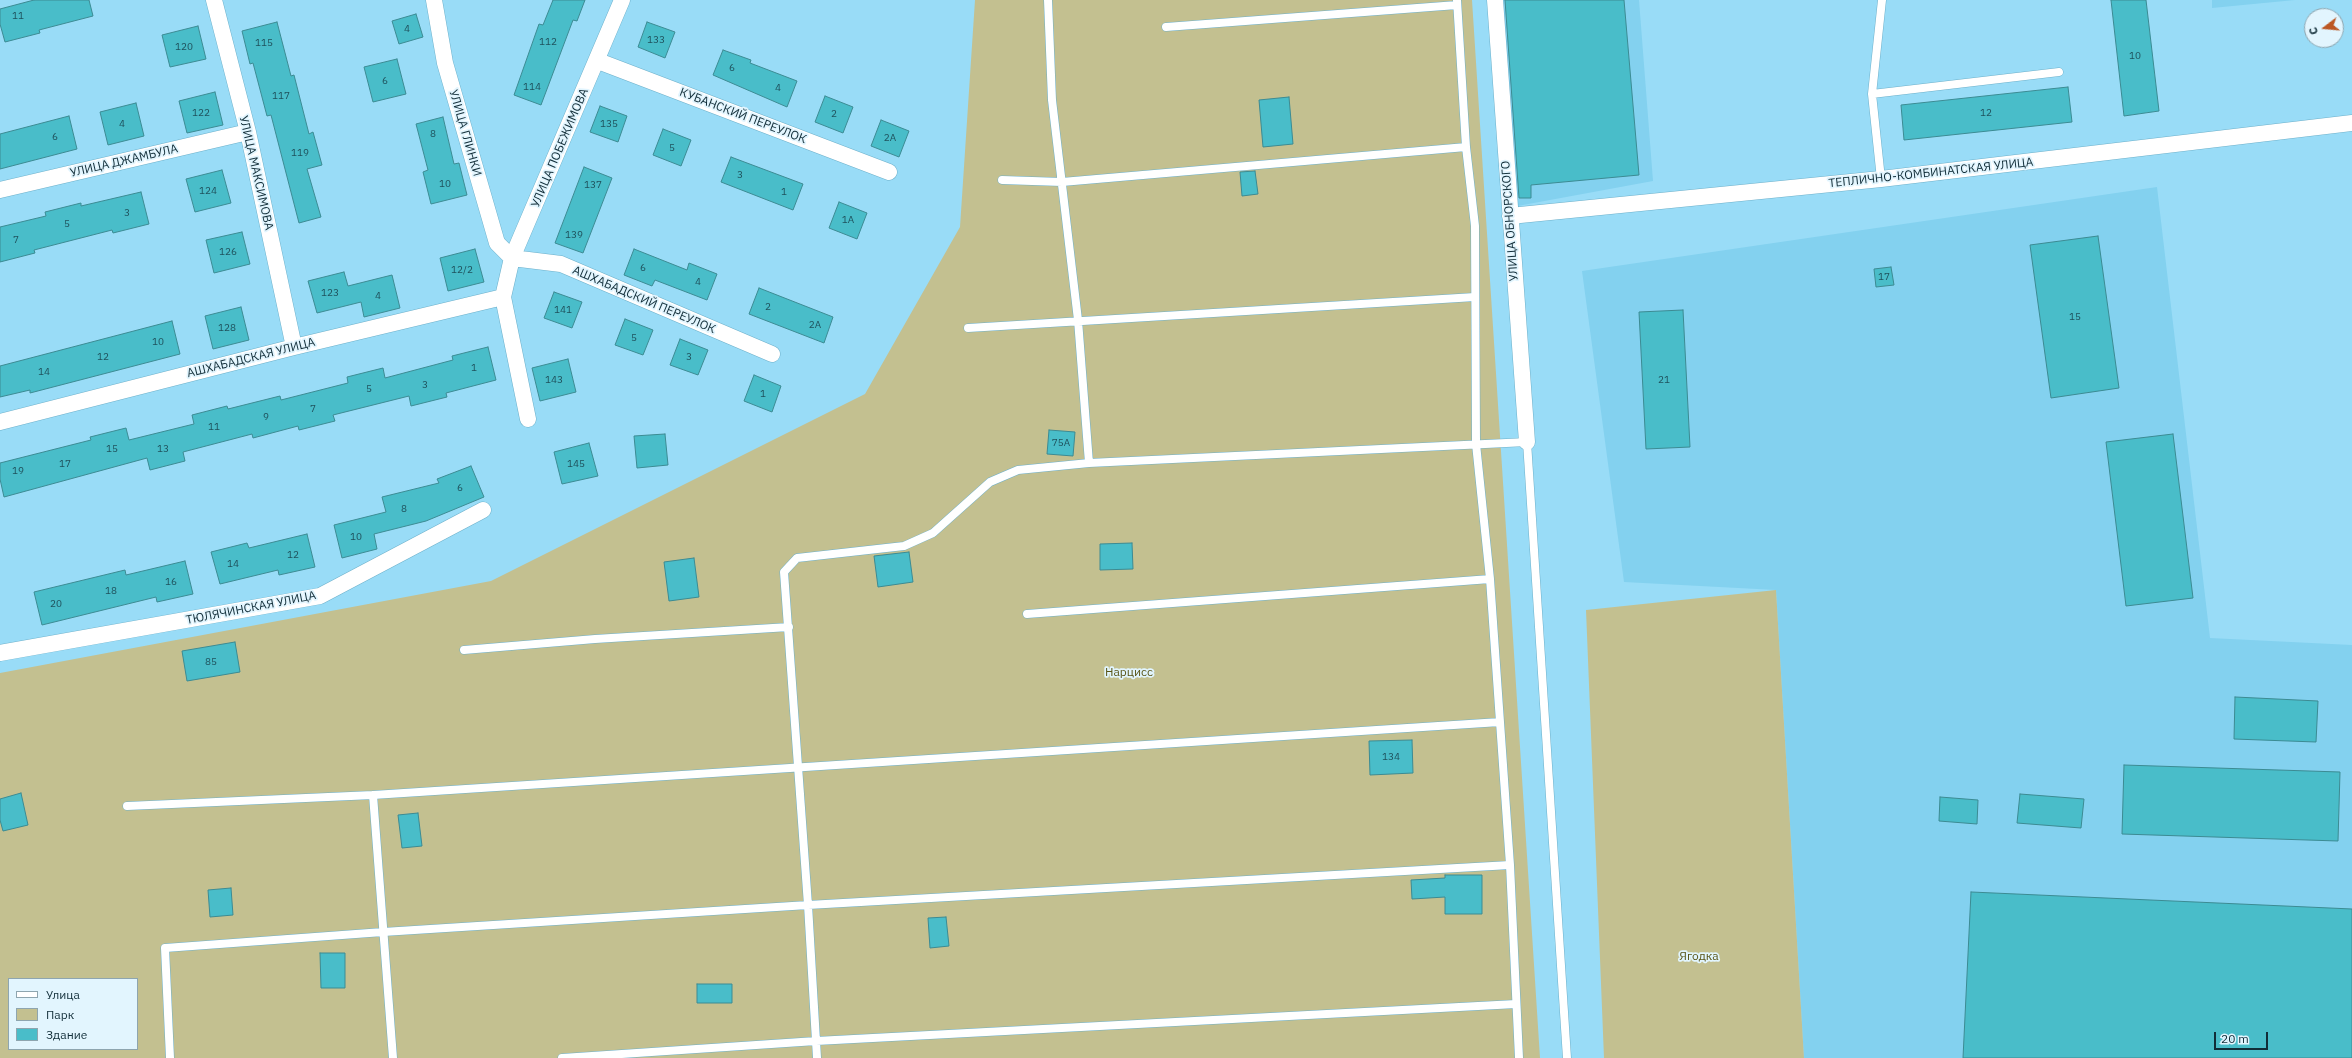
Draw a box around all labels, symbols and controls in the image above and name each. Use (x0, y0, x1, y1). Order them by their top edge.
north arrow (2304, 8, 2344, 48)
house number: 11 (12, 10, 24, 22)
house number: 4 (404, 23, 410, 35)
text: С (2306, 26, 2321, 36)
house number: 133 (647, 34, 665, 46)
house number: 112 (539, 36, 557, 48)
house number: 115 (255, 37, 273, 49)
house number: 120 (175, 41, 193, 53)
house number: 10 (2129, 50, 2141, 62)
house number: 6 (729, 62, 735, 74)
house number: 6 (382, 75, 388, 87)
house number: 114 (523, 81, 541, 93)
house number: 4 (775, 82, 781, 94)
street label: КУБАНСКИЙ ПЕРЕУЛОК (678, 85, 808, 147)
street label: УЛИЦА ПОБЕЖИМОВА (528, 86, 592, 210)
street label: УЛИЦА ГЛИНКИ (446, 88, 484, 178)
house number: 117 (272, 90, 290, 102)
house number: 122 (192, 107, 210, 119)
house number: 12 (1980, 107, 1992, 119)
house number: 2 (831, 108, 837, 120)
street label: УЛИЦА МАКСИМОВА (236, 114, 276, 232)
house number: 4 (119, 118, 125, 130)
house number: 135 (600, 118, 618, 130)
house number: 8 (430, 128, 436, 140)
house number: 6 (52, 131, 58, 143)
house number: 2А (884, 132, 896, 144)
street label: УЛИЦА ДЖАМБУЛА (69, 142, 179, 180)
house number: 5 (669, 142, 675, 154)
house number: 119 (291, 147, 309, 159)
street label: ТЕПЛИЧНО-КОМБИНАТСКАЯ УЛИЦА (1828, 155, 2034, 191)
street label: УЛИЦА ОБНОРСКОГО (1499, 160, 1521, 282)
house number: 3 (737, 169, 743, 181)
house number: 10 (439, 178, 451, 190)
house number: 137 (584, 179, 602, 191)
house number: 124 (199, 185, 217, 197)
house number: 1 (781, 186, 787, 198)
house number: 3 (124, 207, 130, 219)
house number: 1А (842, 214, 854, 226)
house number: 5 (64, 218, 70, 230)
house number: 139 (565, 229, 583, 241)
house number: 7 (13, 234, 19, 246)
house number: 126 (219, 246, 237, 258)
house number: 6 (640, 262, 646, 274)
street label: АШХАБАДСКИЙ ПЕРЕУЛОК (570, 263, 718, 337)
house number: 12/2 (451, 264, 473, 276)
house number: 17 (1878, 271, 1890, 283)
house number: 4 (695, 276, 701, 288)
house number: 123 (321, 287, 339, 299)
house number: 4 (375, 290, 381, 302)
house number: 2 (765, 301, 771, 313)
house number: 141 (554, 304, 572, 316)
house number: 15 (2069, 311, 2081, 323)
house number: 2А (809, 319, 821, 331)
house number: 128 (218, 322, 236, 334)
house number: 5 (631, 332, 637, 344)
street label: АШХАБАДСКАЯ УЛИЦА (185, 335, 317, 381)
house number: 10 (152, 336, 164, 348)
house number: 12 (97, 351, 109, 363)
house number: 3 (686, 351, 692, 363)
house number: 1 (471, 362, 477, 374)
house number: 14 (38, 366, 50, 378)
house number: 143 (545, 374, 563, 386)
house number: 21 (1658, 374, 1670, 386)
house number: 3 (422, 379, 428, 391)
house number: 5 (366, 383, 372, 395)
house number: 1 (760, 388, 766, 400)
house number: 7 (310, 403, 316, 415)
house number: 9 (263, 411, 269, 423)
house number: 11 (208, 421, 220, 433)
house number: 75А (1052, 437, 1070, 449)
house number: 15 (106, 443, 118, 455)
house number: 13 (157, 443, 169, 455)
house number: 17 (59, 458, 71, 470)
house number: 145 (567, 458, 585, 470)
house number: 19 (12, 465, 24, 477)
house number: 6 (457, 482, 463, 494)
house number: 8 (401, 503, 407, 515)
house number: 10 (350, 531, 362, 543)
house number: 12 (287, 549, 299, 561)
house number: 14 (227, 558, 239, 570)
house number: 16 (165, 576, 177, 588)
house number: 18 (105, 585, 117, 597)
street label: ТЮЛЯЧИНСКАЯ УЛИЦА (185, 588, 317, 628)
house number: 20 (50, 598, 62, 610)
house number: 85 (205, 656, 217, 668)
park label: Нарцисс (1105, 666, 1153, 680)
house number: 134 (1382, 751, 1400, 763)
park label: Ягодка (1679, 950, 1719, 964)
legend (8, 978, 138, 1050)
text: Улица (46, 987, 80, 1002)
text: Парк (46, 1007, 74, 1022)
scale bar (2216, 1024, 2270, 1050)
text: Здание (46, 1027, 87, 1042)
text: 20 m (2221, 1031, 2249, 1046)

